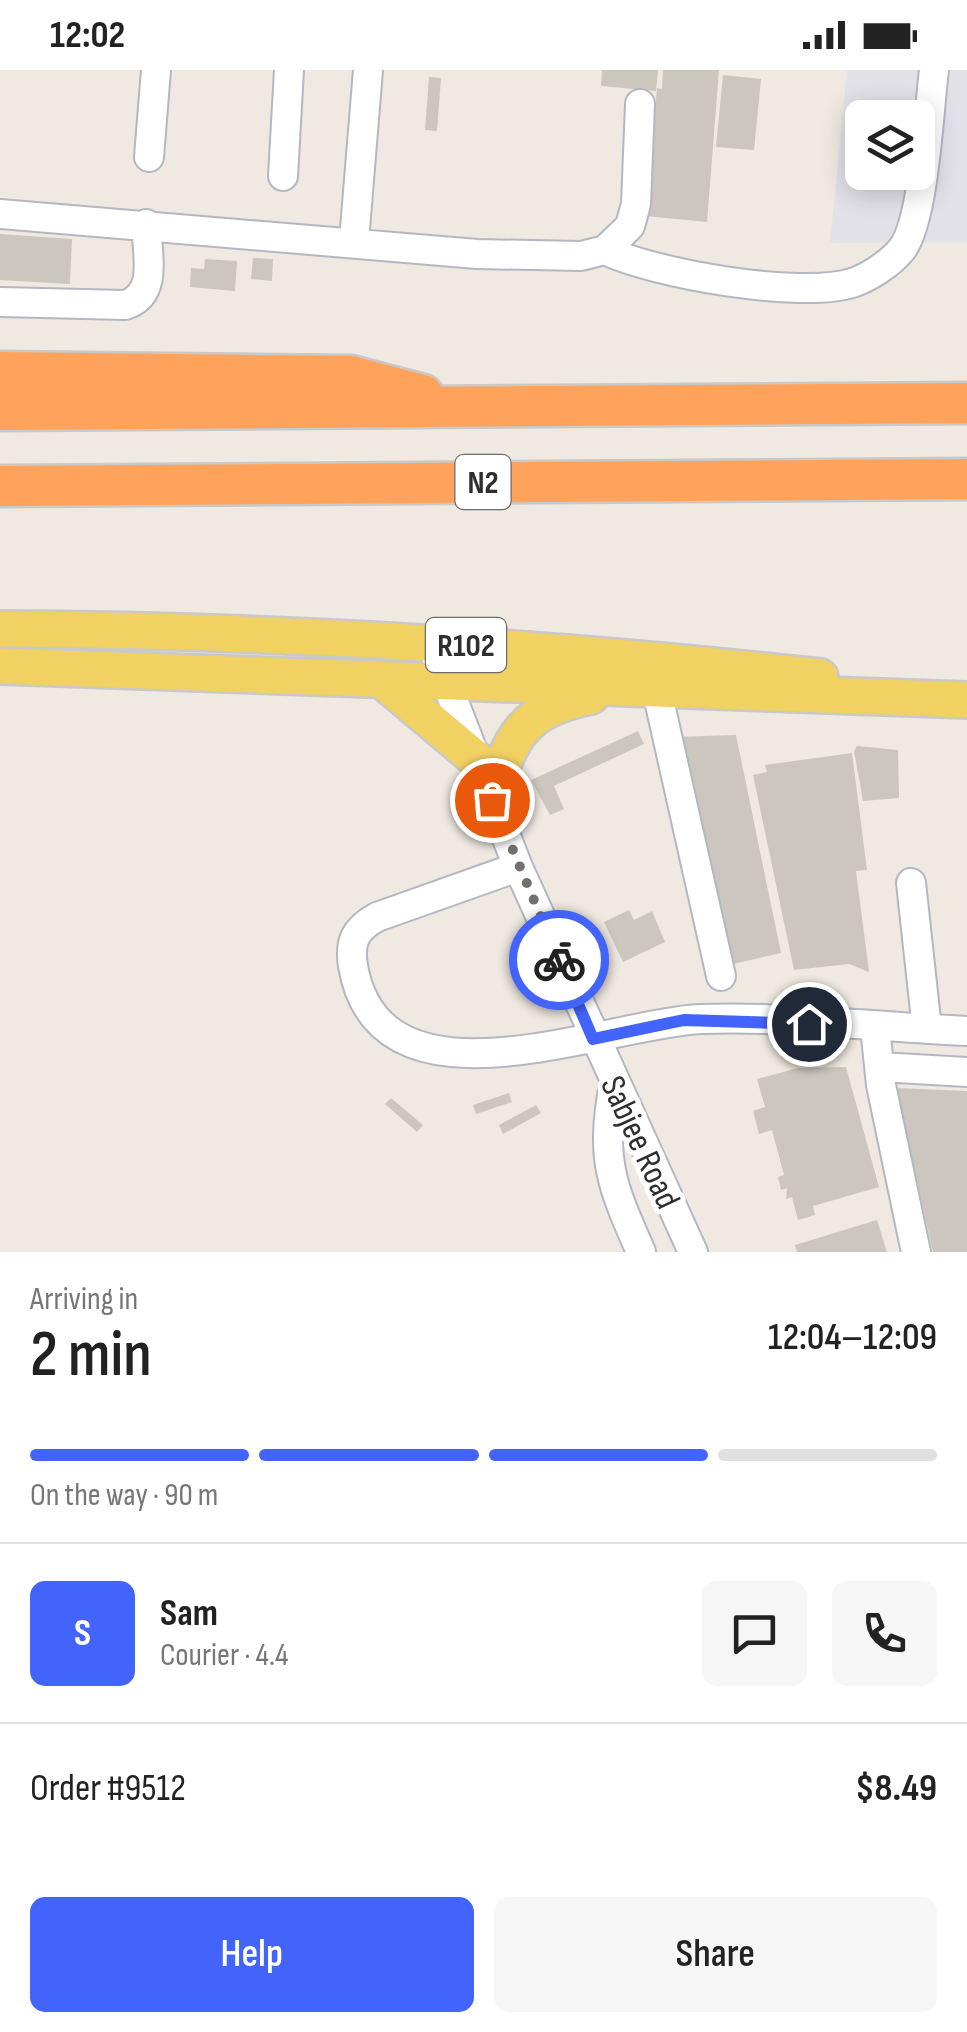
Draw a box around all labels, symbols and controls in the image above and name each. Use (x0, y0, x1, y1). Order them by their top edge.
text: 12:02 (50, 13, 125, 58)
map controls (845, 100, 935, 190)
button: layers (845, 100, 935, 190)
road number: N2 (456, 455, 510, 509)
road number: R102 (426, 618, 506, 672)
pin (450, 758, 535, 843)
icon: bag (465, 773, 520, 828)
courier (509, 910, 609, 1010)
icon: bike (532, 933, 587, 988)
pin (767, 982, 852, 1067)
icon: home (782, 997, 837, 1052)
street label: Sabjee Road (590, 1070, 689, 1216)
text: Arriving in (30, 1280, 138, 1319)
text: 12:04–12:09 (768, 1315, 937, 1360)
text: 2 min (30, 1317, 152, 1395)
text: On the way · 90 m (30, 1476, 218, 1515)
button: chat (702, 1581, 807, 1686)
button: phone (832, 1581, 937, 1686)
text: Sam (160, 1591, 218, 1636)
text: S (74, 1611, 91, 1656)
text: Courier · 4.4 (160, 1636, 288, 1675)
text: Order #9512 (30, 1766, 186, 1811)
text: $8.49 (855, 1766, 937, 1811)
button: Help (30, 1897, 474, 2012)
button: Share (494, 1897, 937, 2012)

